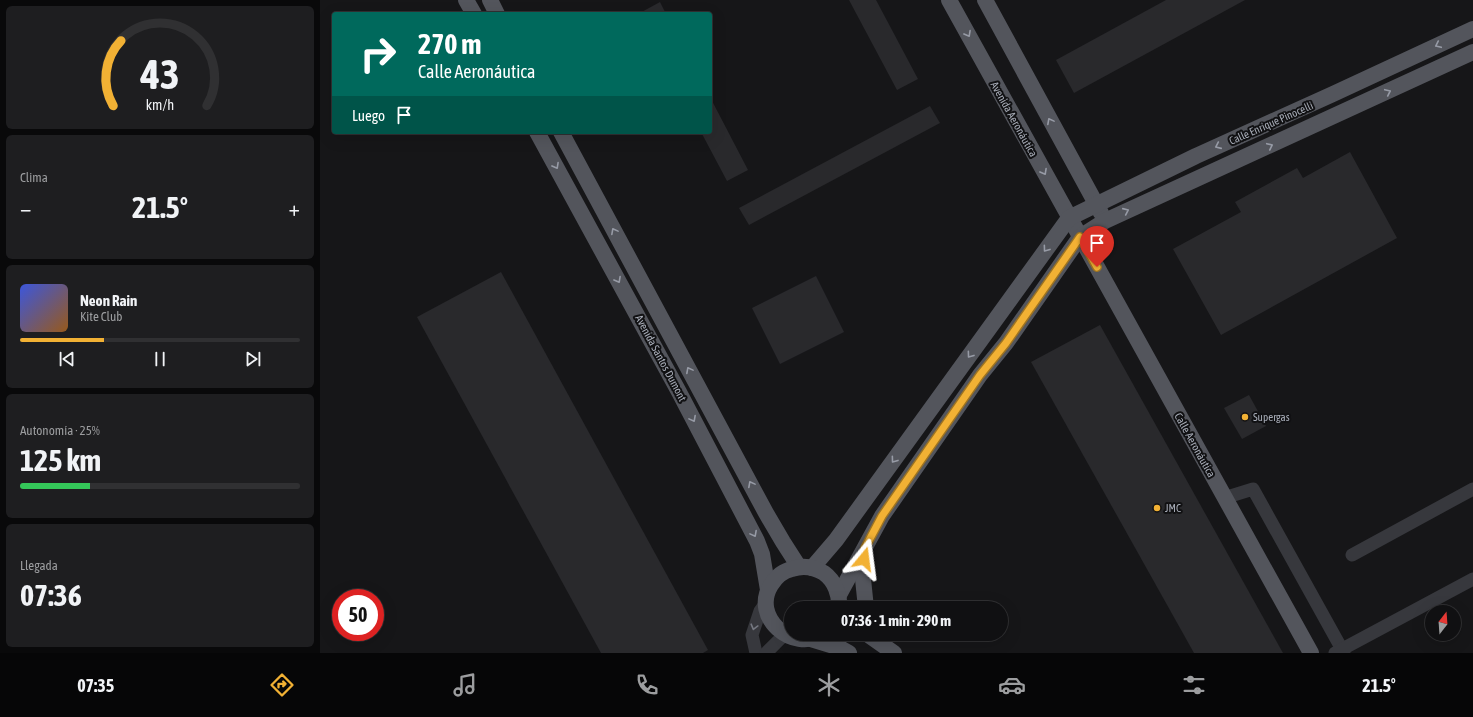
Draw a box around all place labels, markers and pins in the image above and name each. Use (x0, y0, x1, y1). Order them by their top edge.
pin (1080, 226, 1114, 267)
place label: Supergas (1253, 411, 1290, 423)
marker: Supergas (1240, 412, 1250, 422)
place label: JMC (1165, 502, 1181, 514)
marker: JMC (1152, 503, 1162, 513)

